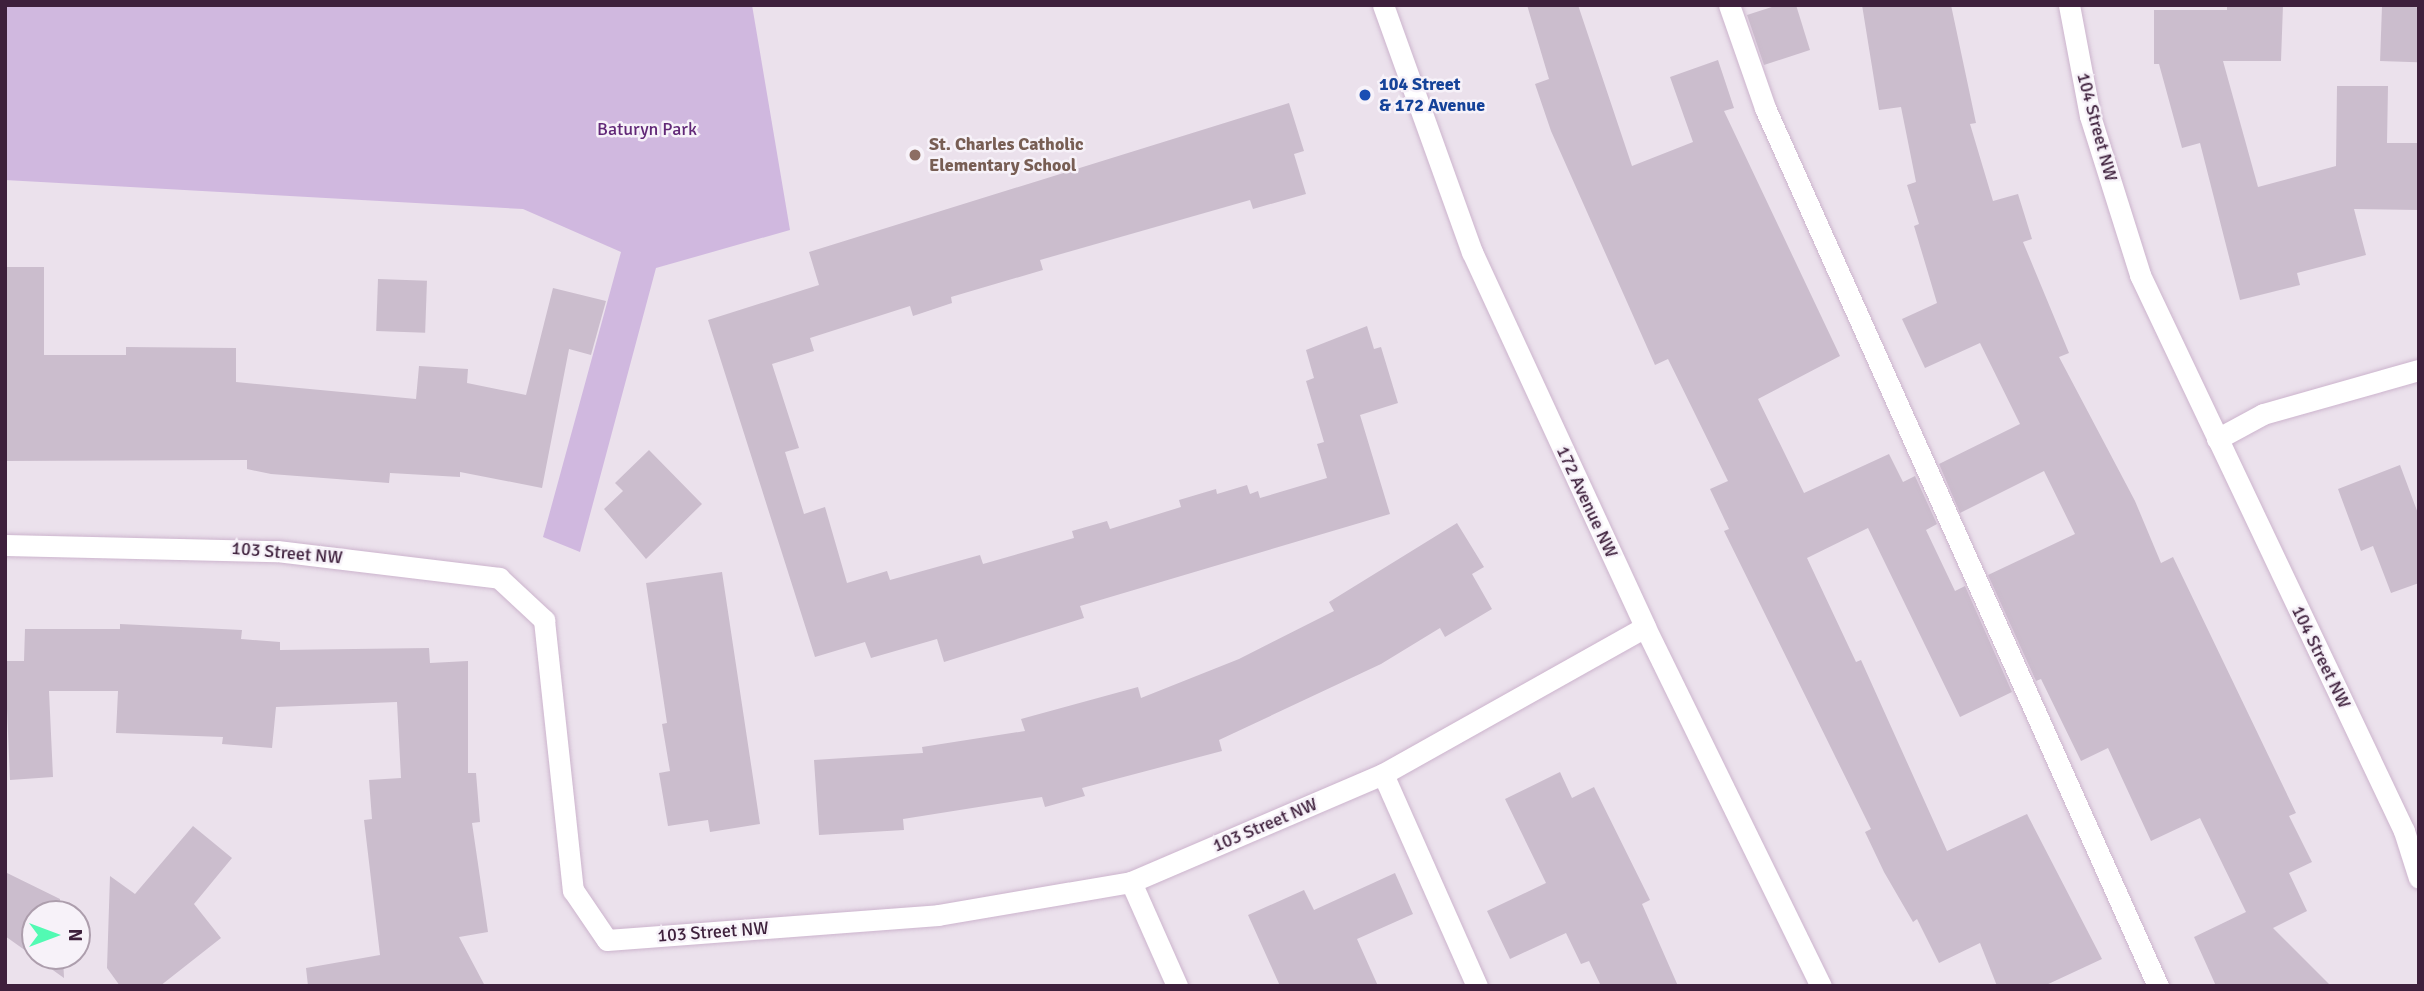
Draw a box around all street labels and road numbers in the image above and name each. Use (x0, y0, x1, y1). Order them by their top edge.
street label: 104 Street NW (2072, 70, 2122, 184)
street label: 172 Avenue NW (1552, 443, 1622, 561)
street label: 103 Street NW (231, 537, 343, 569)
street label: 104 Street NW (2287, 602, 2355, 712)
street label: 103 Street NW (1209, 793, 1321, 857)
street label: 103 Street NW (657, 917, 769, 947)

